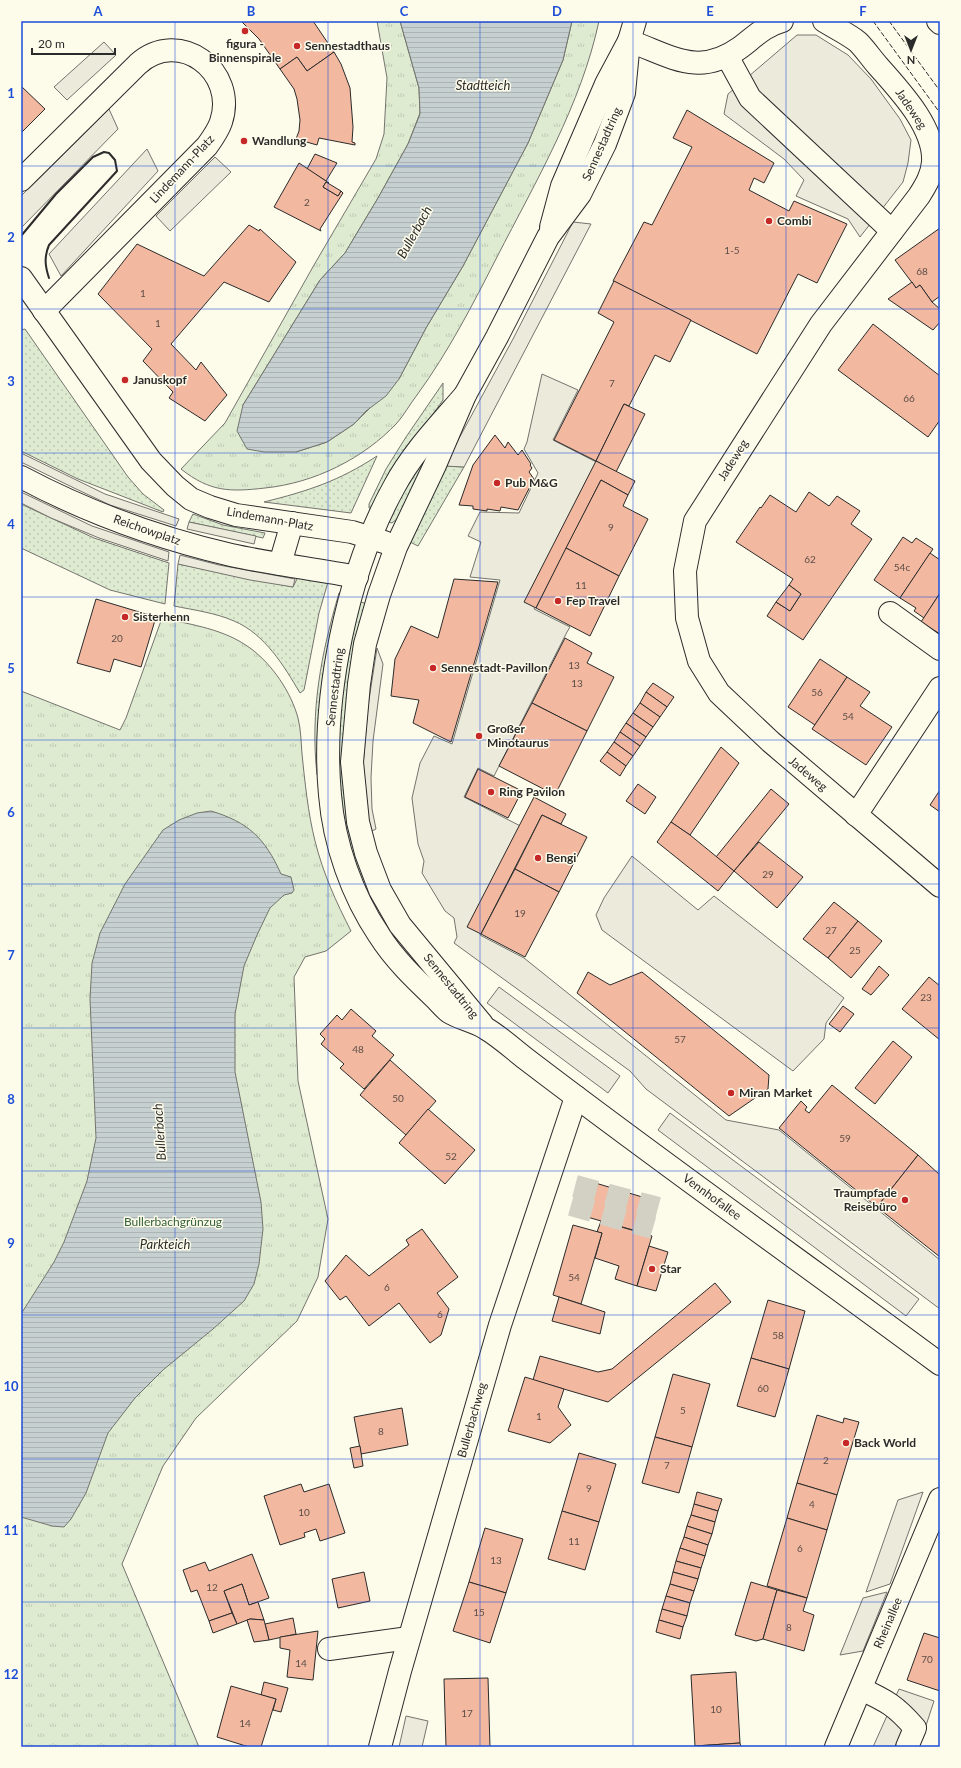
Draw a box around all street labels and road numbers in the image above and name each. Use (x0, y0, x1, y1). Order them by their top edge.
street label: Jadeweg (892, 86, 930, 132)
street label: Sennestadtring (579, 105, 625, 183)
street label: Lindemann-Platz (146, 131, 218, 206)
street label: Jadeweg (714, 436, 751, 483)
street label: Lindemann-Platz (225, 503, 315, 534)
street label: Reichowplatz (112, 511, 183, 548)
street label: Sennestadtring (322, 647, 347, 727)
street label: Jadeweg (786, 753, 831, 794)
street label: Sennestadtring (421, 950, 482, 1021)
street label: Vennhofallee (680, 1170, 745, 1223)
street label: Bullerbachweg (454, 1380, 489, 1459)
street label: Rheinallee (870, 1595, 905, 1651)

